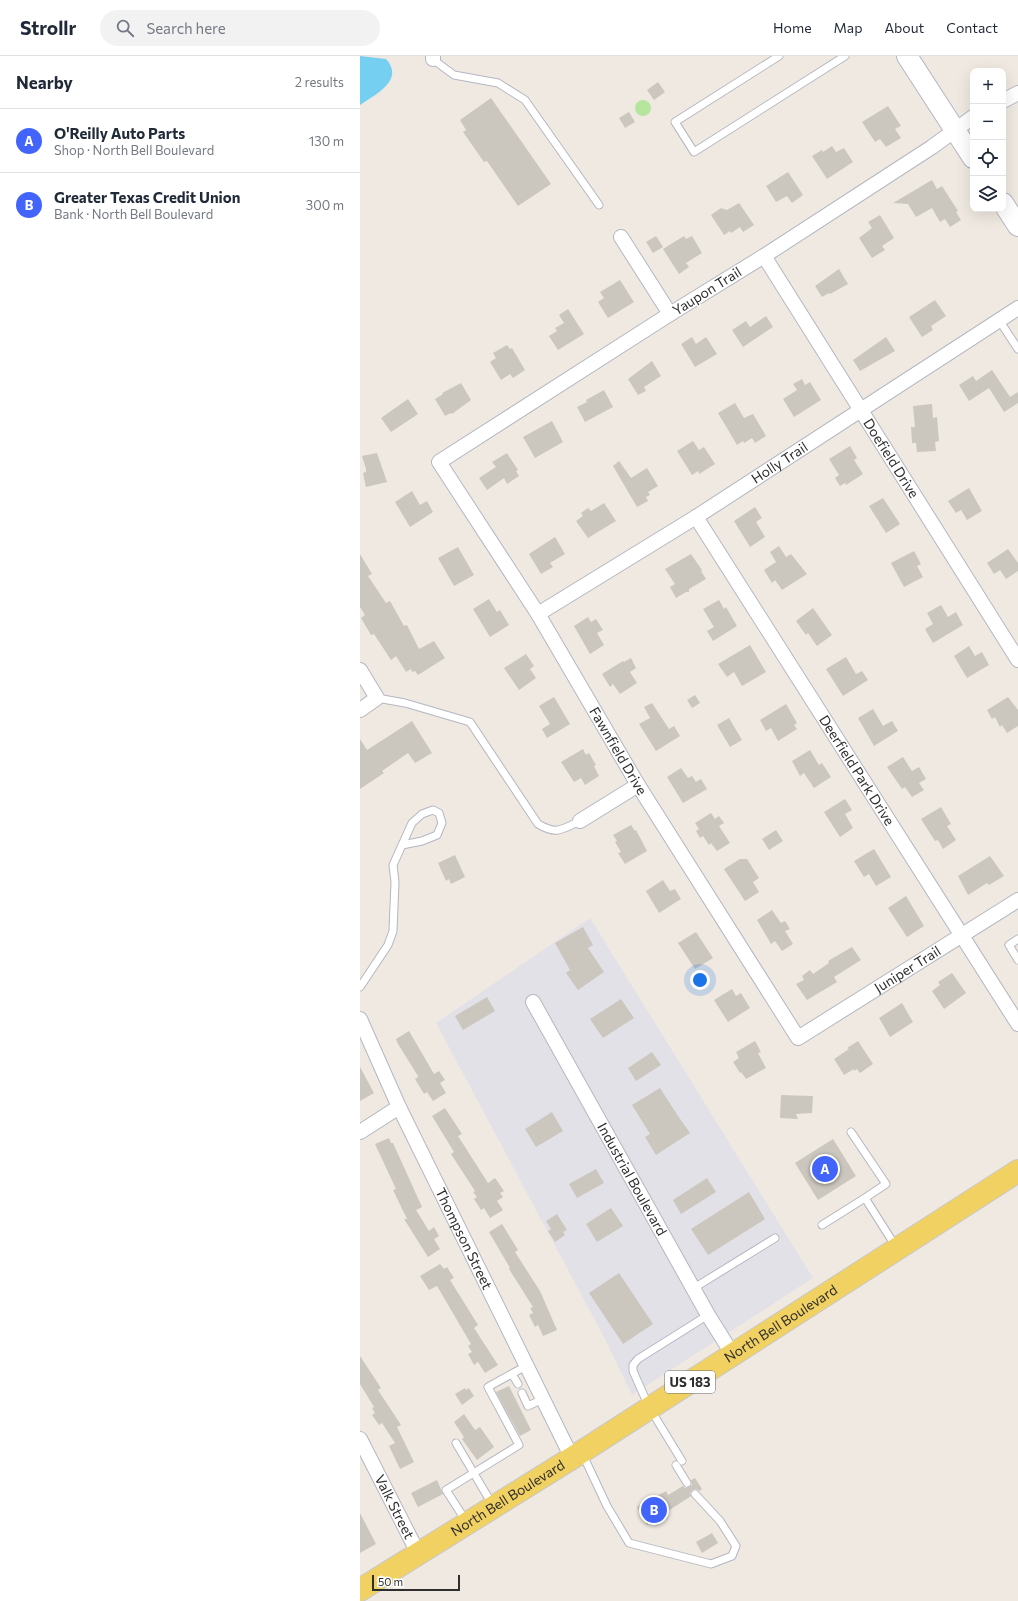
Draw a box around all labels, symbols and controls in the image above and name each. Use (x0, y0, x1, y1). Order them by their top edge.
search box (100, 10, 380, 46)
text: Strollr (20, 16, 76, 39)
icon: search (114, 17, 136, 39)
text: Search here (146, 19, 226, 37)
text: Home (773, 19, 812, 36)
text: Map (834, 19, 862, 36)
text: About (884, 19, 924, 36)
text: Contact (946, 19, 998, 36)
map controls (970, 68, 1006, 212)
button: + (970, 68, 1006, 104)
text: Nearby (16, 72, 73, 93)
text: 2 results (295, 74, 344, 90)
button: − (970, 104, 1006, 140)
text: O'Reilly Auto Parts (54, 124, 185, 142)
text: A (24, 133, 34, 149)
text: 130 m (309, 133, 344, 149)
button: locate (970, 140, 1006, 176)
text: Shop · North Bell Boulevard (54, 142, 214, 158)
button: layers (970, 176, 1006, 212)
text: Greater Texas Credit Union (54, 188, 240, 206)
text: B (25, 197, 33, 213)
text: 300 m (306, 197, 344, 213)
text: Bank · North Bell Boulevard (54, 206, 213, 222)
street label: Yaupon Trail (669, 263, 744, 318)
street label: Doefield Drive (860, 415, 923, 501)
street label: Holly Trail (748, 438, 811, 487)
street label: Fawnfield Drive (586, 704, 651, 798)
street label: Deerfield Park Drive (816, 712, 899, 828)
street label: Juniper Trail (871, 942, 944, 996)
your location (690, 970, 710, 990)
street label: Industrial Boulevard (594, 1120, 671, 1238)
pin: A (812, 1154, 838, 1184)
street label: Thompson Street (432, 1185, 497, 1292)
street label: North Bell Boulevard (721, 1281, 840, 1366)
road number: US 183 (665, 1371, 715, 1393)
street label: North Bell Boulevard (447, 1456, 568, 1539)
street label: Valk Street (372, 1472, 418, 1542)
pin: B (641, 1495, 667, 1525)
scale bar (372, 1573, 460, 1592)
text: 50 m (378, 1575, 403, 1588)

